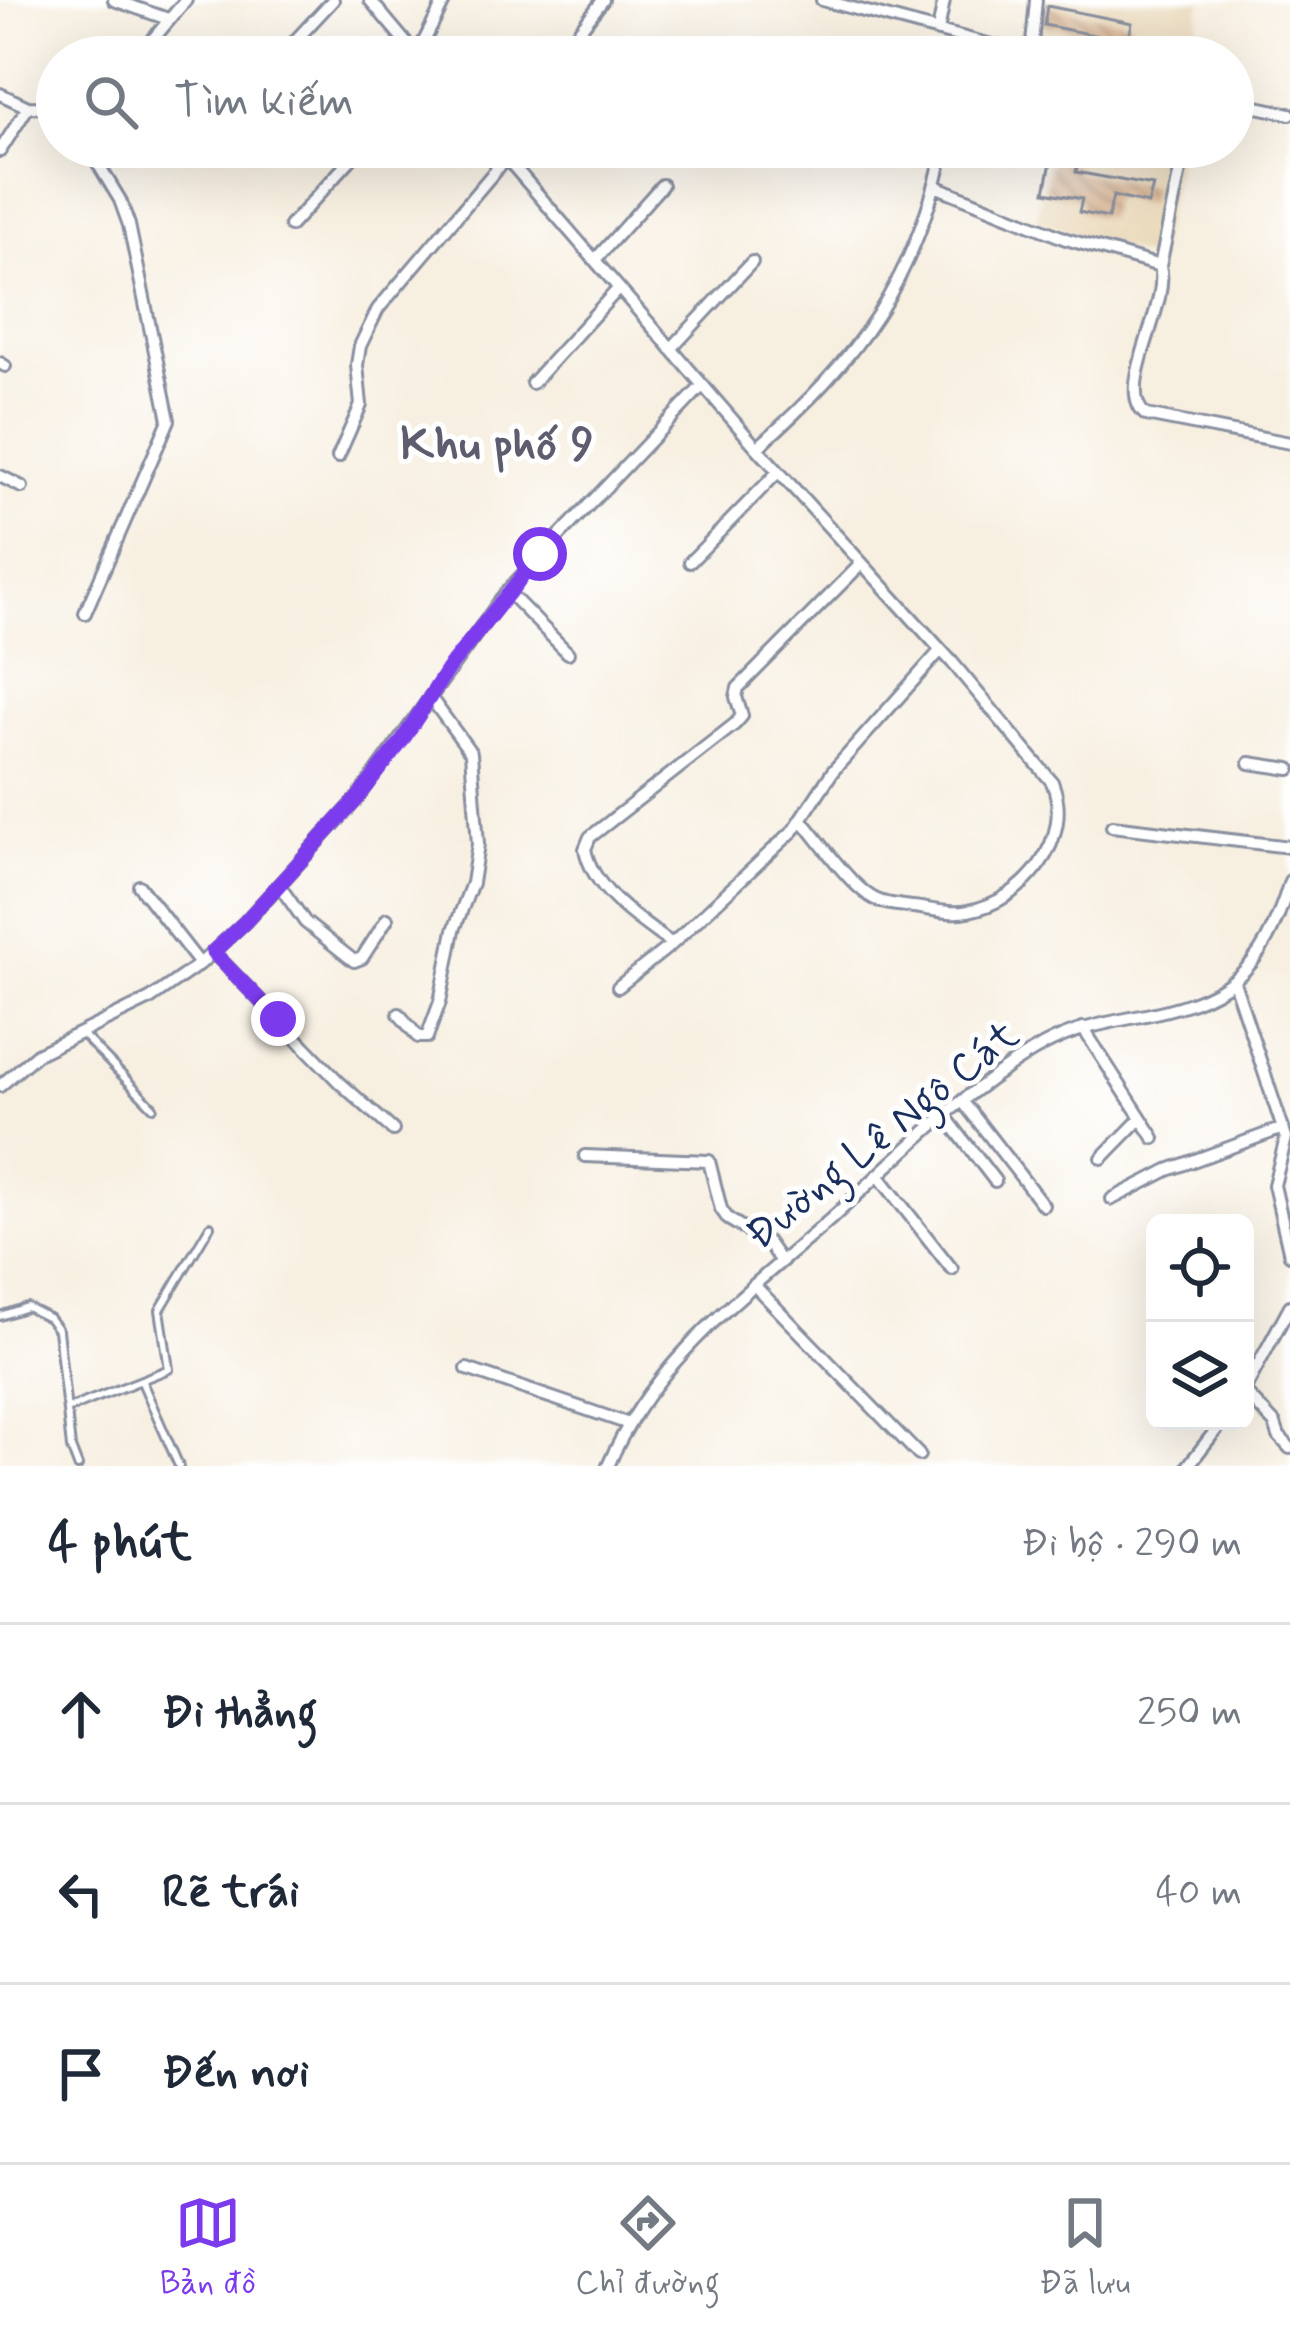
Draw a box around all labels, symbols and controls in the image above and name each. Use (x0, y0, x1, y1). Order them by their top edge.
search box (36, 36, 1254, 168)
icon: search (78, 69, 144, 135)
text: Tìm kiếm (174, 73, 354, 132)
district label: Khu phố 9 (400, 414, 594, 477)
route start (513, 527, 567, 581)
route end (251, 992, 305, 1046)
street label: Đường Lê Ngô Cát (735, 1009, 1034, 1266)
map controls (1146, 1214, 1254, 1430)
button: locate (1146, 1214, 1254, 1322)
button: layers (1146, 1322, 1254, 1430)
text: 4 phút (48, 1511, 192, 1577)
text: Đi bộ · 290 m (1021, 1519, 1242, 1570)
icon: ahead (48, 1681, 114, 1747)
text: Đi thẳng (162, 1684, 318, 1743)
text: 250 m (1137, 1688, 1242, 1739)
icon: left (48, 1861, 114, 1927)
text: Rẽ trái (162, 1864, 299, 1923)
text: 40 m (1155, 1868, 1242, 1919)
icon: arrive (48, 2041, 114, 2107)
text: Đến nơi (162, 2044, 309, 2103)
tab: Bản đồ (160, 2190, 256, 2306)
tab: Chỉ đường (575, 2190, 720, 2306)
tab: Đã lưu (1039, 2190, 1130, 2306)

